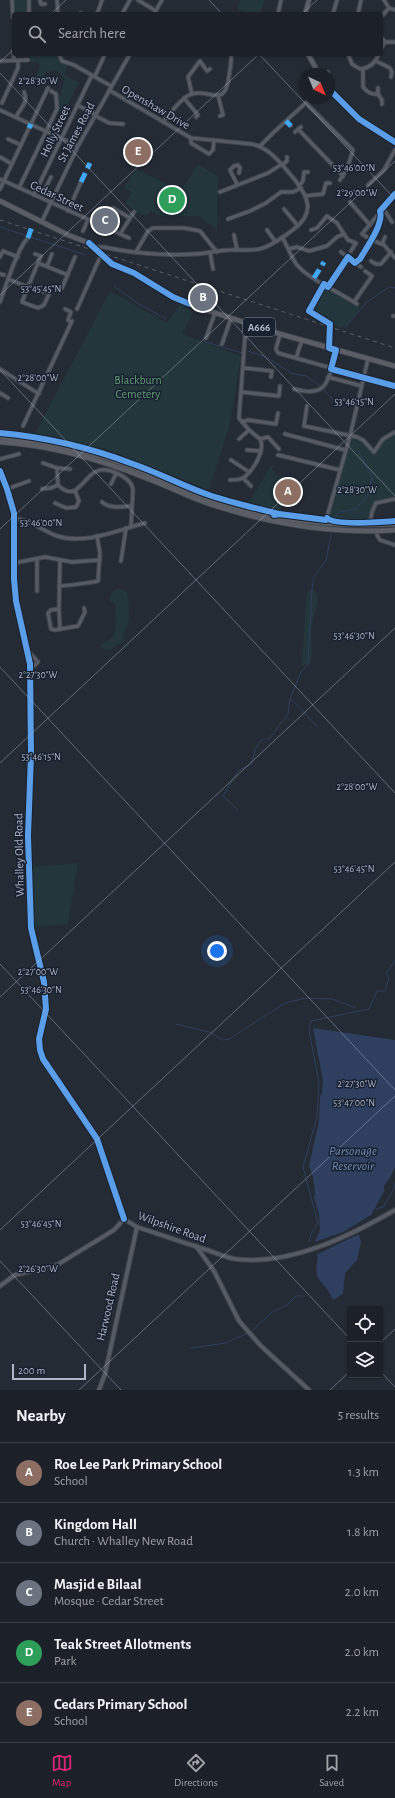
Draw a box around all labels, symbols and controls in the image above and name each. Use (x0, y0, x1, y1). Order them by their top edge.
search box (12, 12, 383, 56)
icon: search (26, 23, 48, 45)
text: Search here (58, 26, 126, 41)
north arrow (299, 68, 335, 104)
text: 2°28'30"W (18, 76, 58, 86)
street label: Openshaw Drive (120, 83, 192, 131)
street label: St James Road (55, 100, 97, 164)
street label: Holly Street (38, 103, 73, 159)
pin: E (125, 137, 151, 167)
text: 53°46'00"N (333, 163, 375, 173)
street label: Cedar Street (29, 178, 86, 214)
pin: D (159, 185, 185, 215)
text: 2°29'00"W (337, 188, 377, 198)
pin: C (92, 206, 118, 236)
pin: B (190, 283, 216, 313)
text: 53°45'45"N (21, 284, 61, 294)
road number: A666 (243, 318, 275, 336)
text: 2°28'00"W (18, 373, 58, 383)
park label: Blackburn Cemetery (114, 374, 162, 401)
text: 53°46'15"N (334, 397, 374, 407)
pin: A (275, 477, 301, 507)
text: 2°28'30"W (337, 485, 377, 495)
text: 53°46'00"N (20, 518, 62, 528)
text: 53°46'30"N (333, 631, 375, 641)
text: 2°27'30"W (18, 670, 58, 680)
text: 53°46'15"N (21, 752, 61, 762)
text: 2°28'00"W (337, 782, 377, 792)
street label: Whalley Old Road (12, 813, 27, 897)
text: 53°46'45"N (333, 864, 375, 874)
your location (207, 941, 227, 961)
text: 2°27'00"W (18, 967, 58, 977)
text: 53°46'30"N (20, 985, 62, 995)
text: 2°27'30"W (337, 1079, 377, 1089)
text: 53°47'00"N (333, 1098, 375, 1108)
water label: Parsonage Reservoir (329, 1145, 377, 1173)
street label: Wilpshire Road (136, 1209, 208, 1245)
text: 53°46'45"N (20, 1219, 62, 1229)
text: 2°26'30"W (18, 1264, 58, 1274)
street label: Harwood Road (94, 1272, 122, 1342)
map controls (347, 1306, 383, 1378)
button: locate (347, 1306, 383, 1342)
button: layers (347, 1342, 383, 1378)
scale bar (12, 1362, 86, 1381)
text: 200 m (18, 1365, 45, 1376)
text: Nearby (16, 1407, 66, 1424)
text: 5 results (338, 1409, 379, 1422)
text: Roe Lee Park Primary School (54, 1457, 222, 1472)
text: A (25, 1466, 33, 1479)
text: 1.3 km (348, 1466, 379, 1479)
text: School (54, 1475, 88, 1488)
text: Kingdom Hall (54, 1517, 137, 1532)
text: B (25, 1526, 33, 1539)
text: 1.8 km (347, 1526, 379, 1539)
text: Church · Whalley New Road (54, 1535, 193, 1548)
text: Masjid e Bilaal (54, 1577, 141, 1592)
text: C (26, 1586, 32, 1599)
text: 2.0 km (345, 1586, 379, 1599)
text: Mosque · Cedar Street (54, 1595, 164, 1608)
text: Teak Street Allotments (54, 1637, 191, 1652)
text: D (25, 1646, 33, 1659)
text: 2.0 km (345, 1646, 379, 1659)
text: Park (54, 1655, 76, 1668)
text: Cedars Primary School (54, 1697, 187, 1712)
text: E (26, 1706, 32, 1719)
text: 2.2 km (346, 1706, 379, 1719)
text: School (54, 1715, 88, 1728)
tab: Map (51, 1752, 73, 1789)
tab: Directions (174, 1752, 218, 1789)
tab: Saved (319, 1752, 344, 1789)

